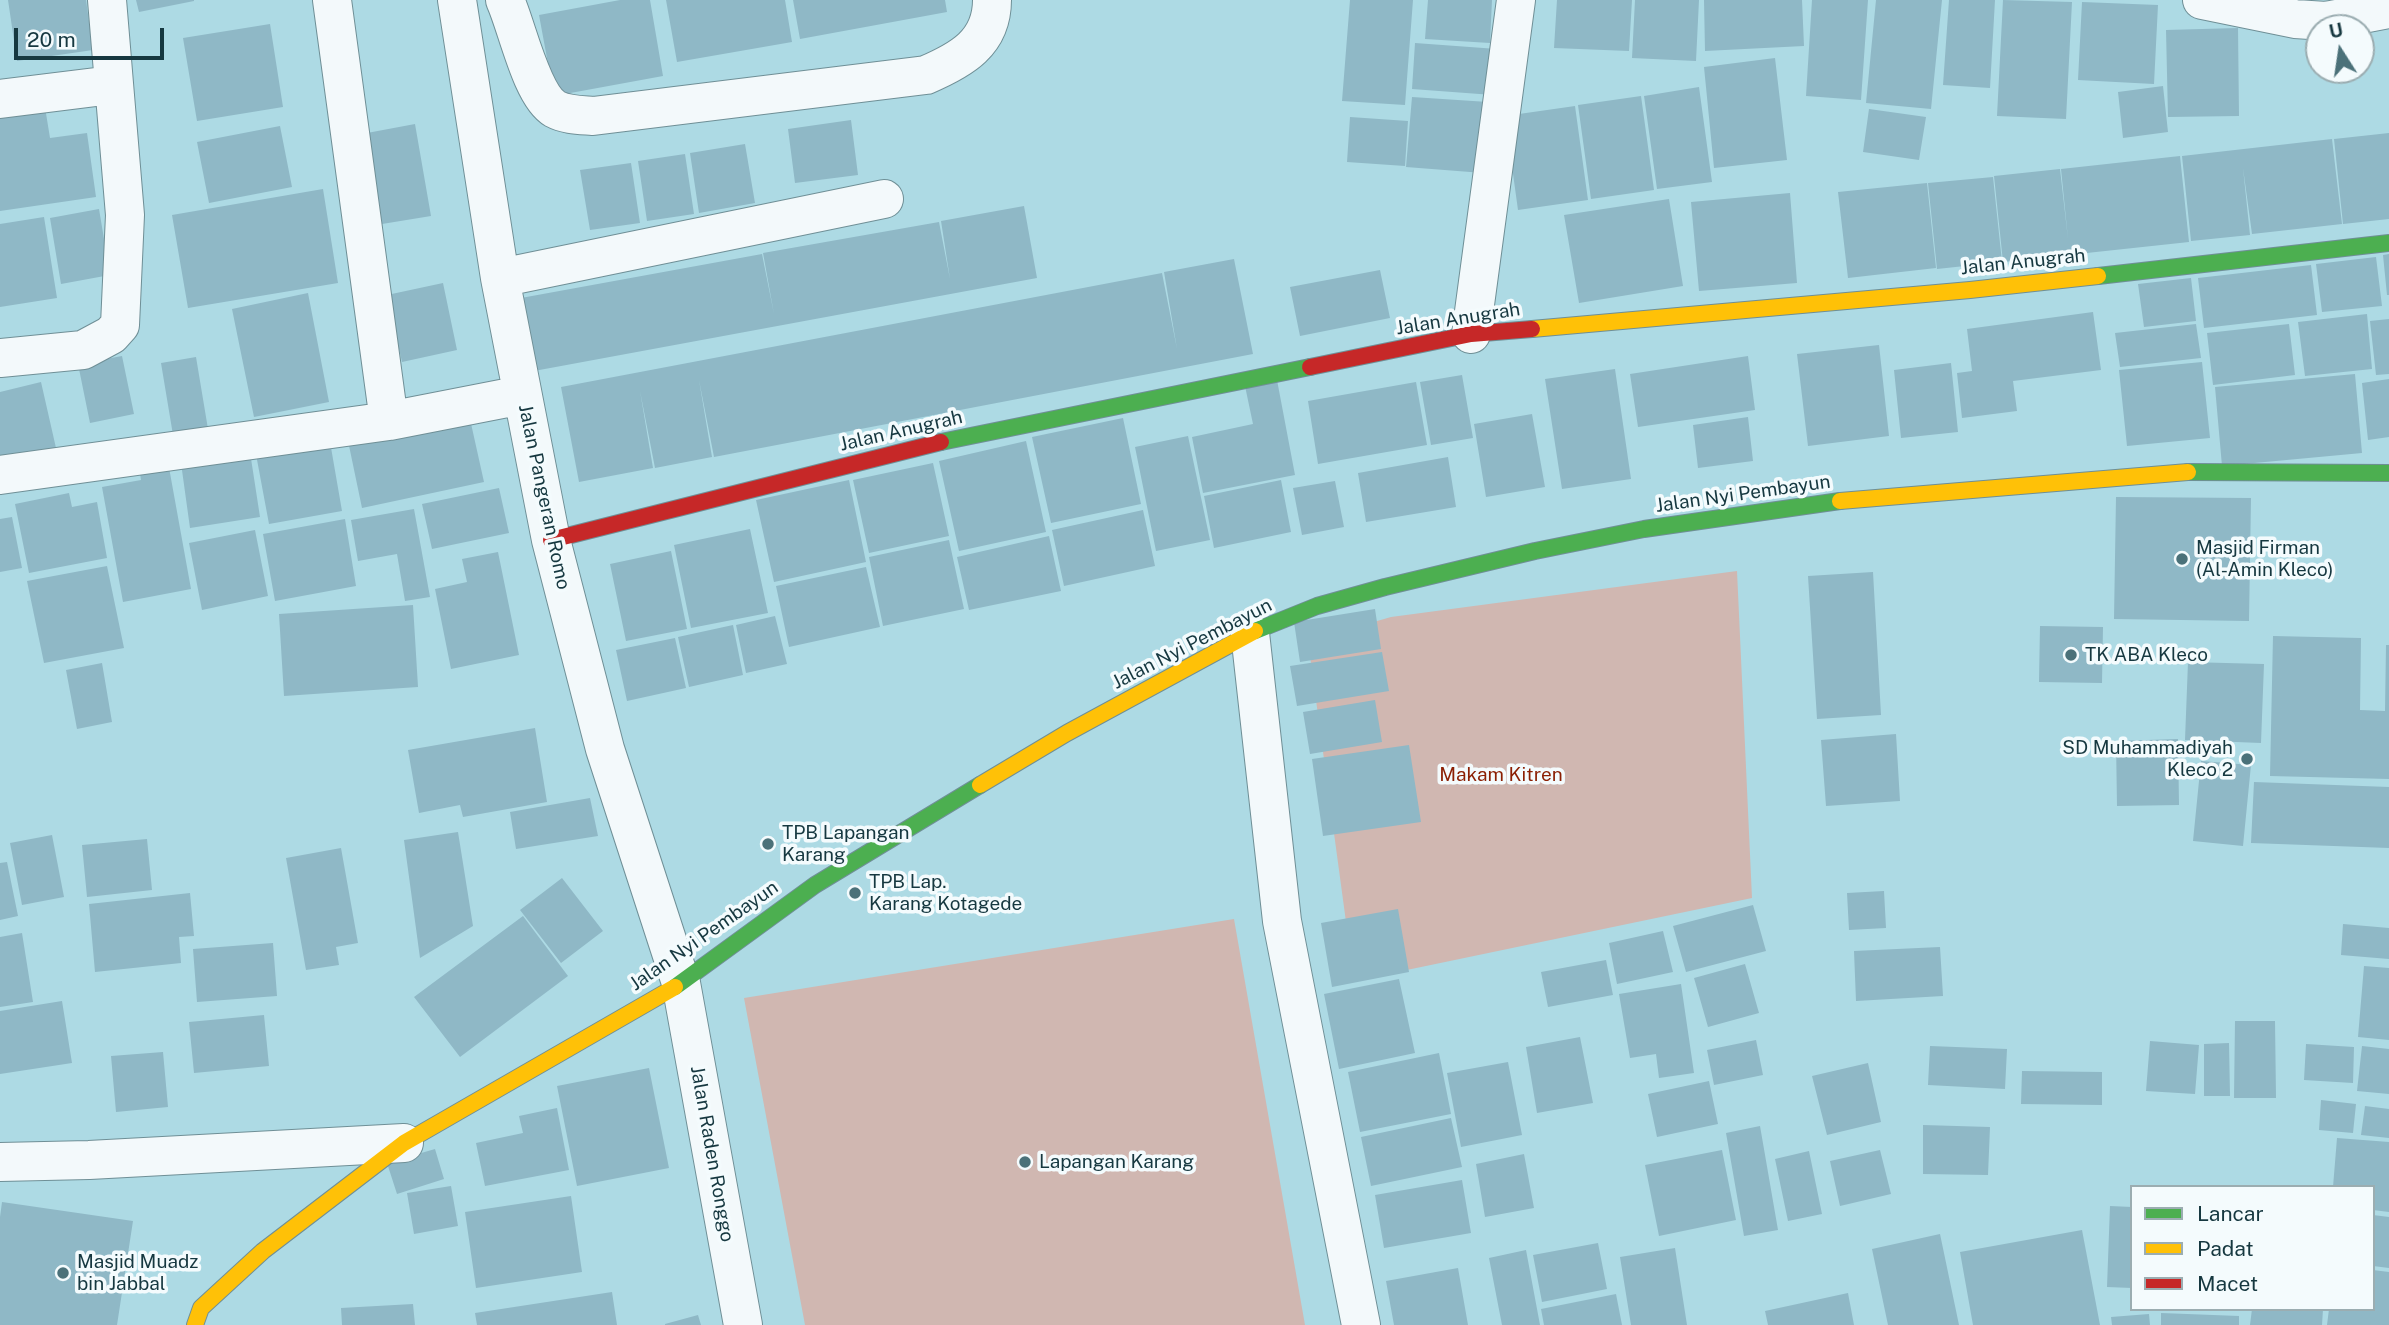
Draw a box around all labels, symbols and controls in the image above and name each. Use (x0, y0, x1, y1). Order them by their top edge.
scale bar (18, 14, 168, 58)
north arrow (2305, 14, 2375, 84)
text: U (2327, 18, 2345, 43)
text: 20 m (27, 27, 76, 52)
street label: Jalan Anugrah (1959, 244, 2087, 280)
street label: Jalan Anugrah (1394, 298, 1522, 340)
street label: Jalan Pangeran Romo (513, 402, 575, 592)
street label: Jalan Anugrah (837, 406, 965, 456)
street label: Jalan Nyi Pembayun (1654, 470, 1832, 518)
place label: Masjid Firman (Al-Amin Kleco) (2196, 537, 2333, 581)
marker: Masjid Firman (Al-Amin Kleco) (2174, 551, 2190, 567)
street label: Jalan Nyi Pembayun (1108, 594, 1276, 694)
place label: TK ABA Kleco (2085, 644, 2208, 666)
marker: TK ABA Kleco (2063, 647, 2079, 663)
place label: SD Muhammadiyah Kleco 2 (2062, 737, 2233, 781)
marker: SD Muhammadiyah Kleco 2 (2239, 751, 2255, 767)
park label: Makam Kitren (1439, 764, 1563, 786)
place label: TPB Lapangan Karang (782, 822, 910, 866)
marker: TPB Lapangan Karang (760, 836, 776, 852)
place label: TPB Lap. Karang Kotagede (869, 871, 1022, 915)
street label: Jalan Nyi Pembayun (625, 876, 783, 996)
marker: TPB Lap. Karang Kotagede (847, 885, 863, 901)
street label: Jalan Raden Ronggo (685, 1064, 739, 1244)
place label: Lapangan Karang (1039, 1151, 1194, 1173)
marker: Lapangan Karang (1017, 1154, 1033, 1170)
legend (2130, 1185, 2375, 1311)
text: Lancar (2197, 1201, 2264, 1226)
text: Padat (2197, 1236, 2254, 1261)
place label: Masjid Muadz bin Jabbal (77, 1251, 198, 1295)
marker: Masjid Muadz bin Jabbal (55, 1265, 71, 1281)
text: Macet (2197, 1271, 2258, 1296)

